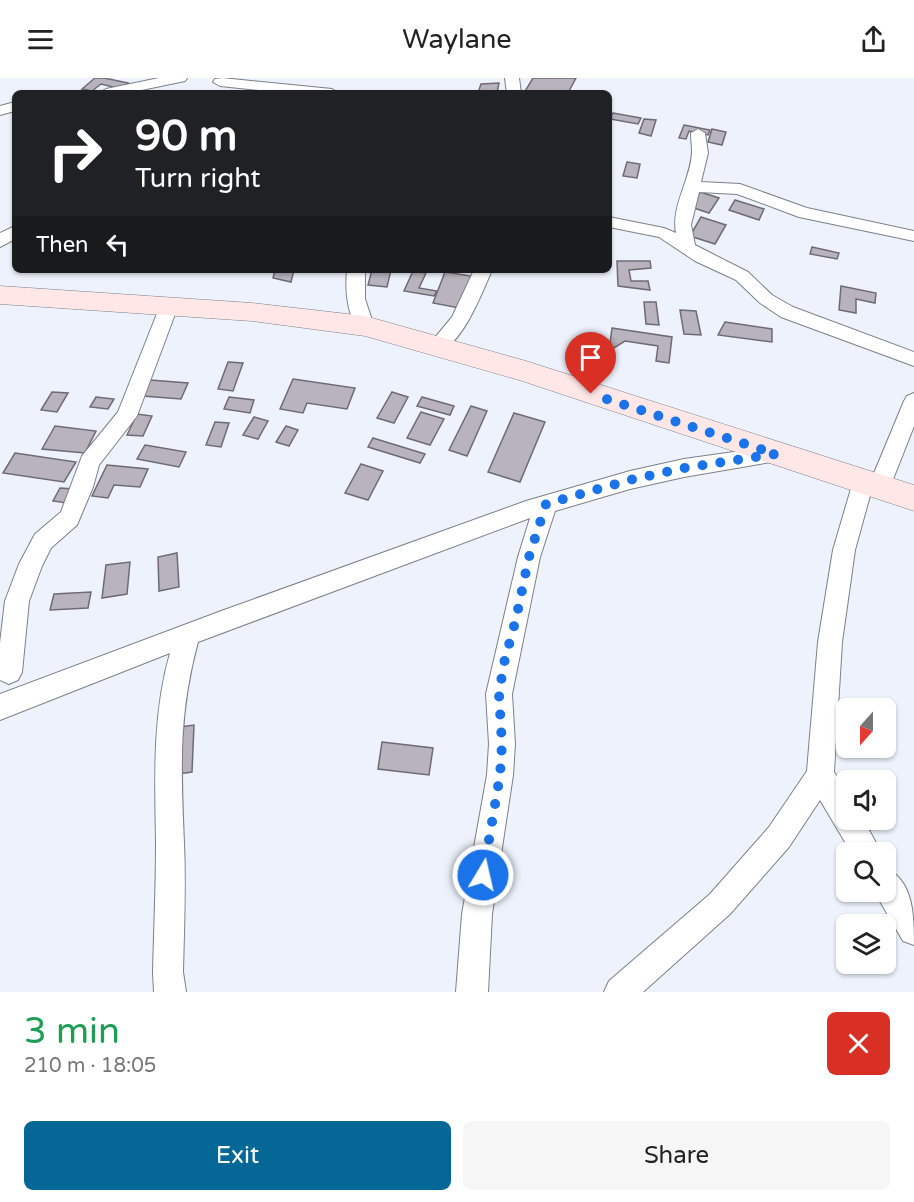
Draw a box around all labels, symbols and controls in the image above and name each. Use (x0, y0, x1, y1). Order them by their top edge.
icon: menu (24, 23, 57, 56)
text: Waylane (402, 23, 512, 56)
icon: share (857, 23, 890, 56)
text: 90 m (135, 111, 237, 162)
icon: right (36, 114, 114, 192)
text: Turn right (135, 162, 261, 195)
icon: left (101, 228, 134, 261)
text: Then (36, 232, 89, 258)
pin (565, 332, 616, 394)
icon: arrive (574, 341, 607, 374)
north arrow (836, 698, 896, 758)
map controls (836, 698, 896, 974)
button: sound (836, 770, 896, 830)
button: search (836, 842, 896, 902)
position arrow (451, 843, 515, 907)
button: layers (836, 914, 896, 974)
text: 3 min (24, 1010, 120, 1053)
button: close (827, 1012, 890, 1075)
text: 210 m · 18:05 (24, 1054, 156, 1078)
button: Exit (24, 1121, 451, 1190)
button: Share (463, 1121, 890, 1190)

